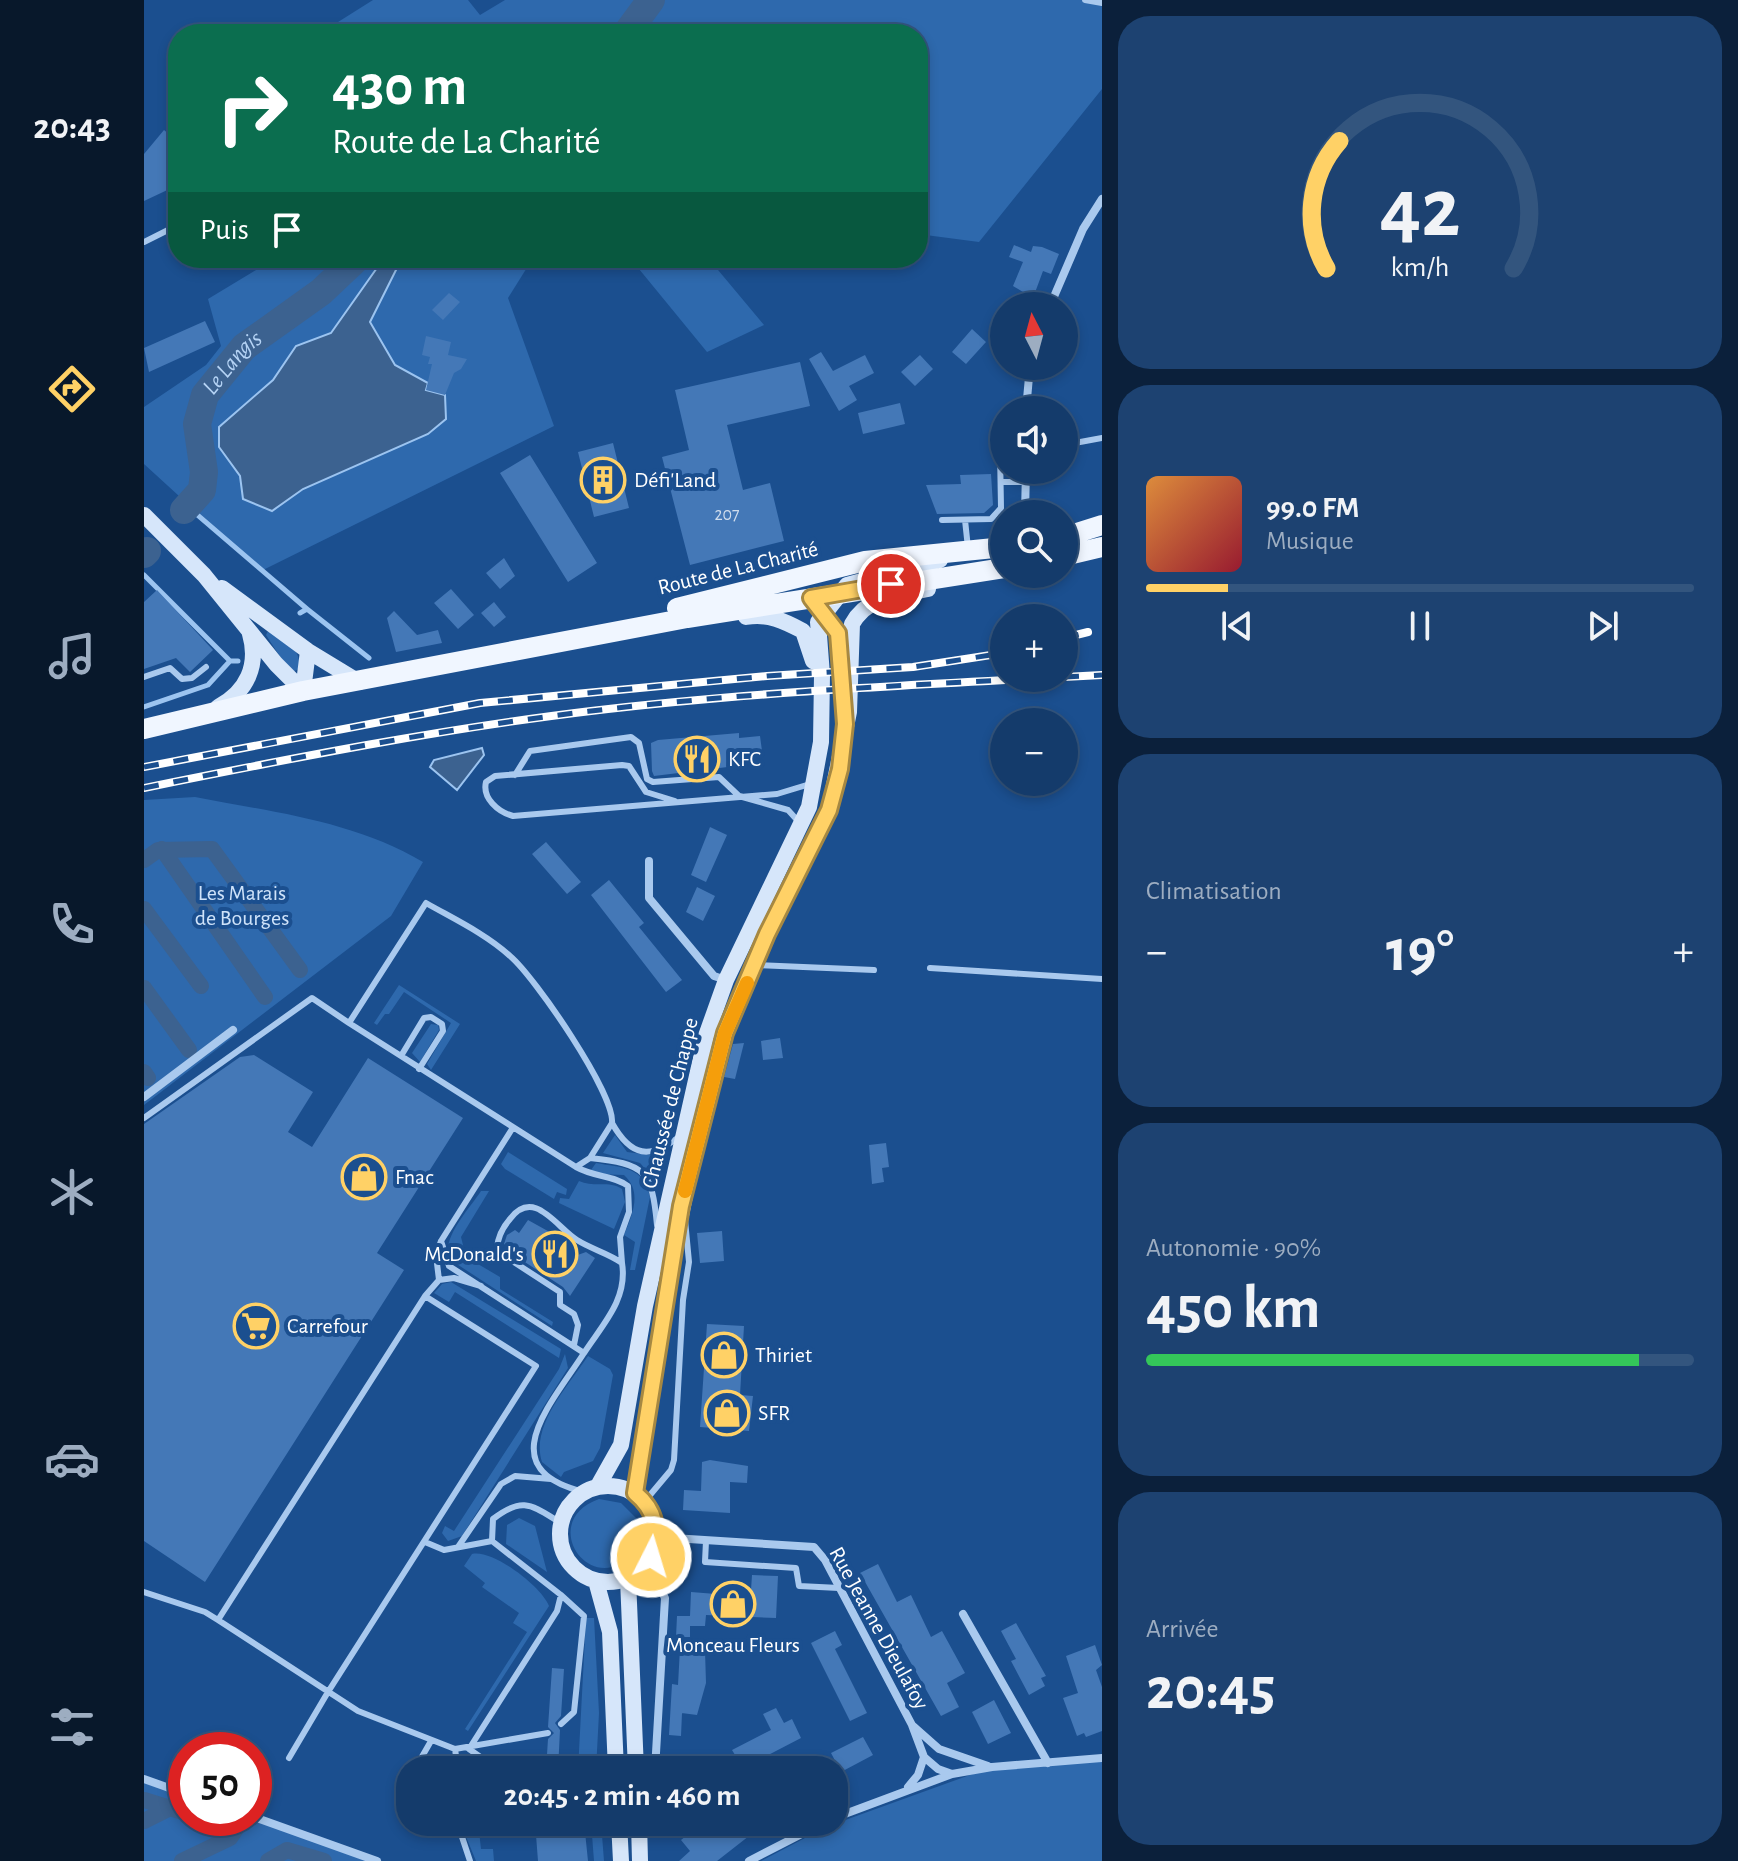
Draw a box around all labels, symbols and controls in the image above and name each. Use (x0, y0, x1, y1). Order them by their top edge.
icon: right (200, 56, 304, 160)
text: 430 m (332, 59, 467, 115)
text: 20:43 (33, 109, 111, 145)
text: Route de La Charité (332, 124, 601, 160)
text: 42 (1379, 167, 1461, 251)
icon: arrive (265, 208, 309, 252)
text: Puis (200, 215, 249, 245)
text: km/h (1391, 253, 1449, 282)
north arrow (990, 292, 1078, 380)
map controls (990, 292, 1078, 796)
water label: Le Langis (198, 326, 267, 399)
icon: directions (44, 361, 100, 417)
button: sound (990, 396, 1078, 484)
building icon: Défi'Land (579, 456, 627, 504)
place label: Défi'Land (634, 469, 716, 491)
text: 99.0 FM (1266, 493, 1359, 523)
button: search (990, 500, 1078, 588)
house number: 207 (714, 506, 740, 524)
text: Musique (1266, 528, 1354, 554)
street label: Route de La Charité (656, 537, 820, 599)
pin (857, 550, 925, 618)
icon: arrive (869, 562, 913, 606)
button: + (990, 604, 1078, 692)
icon: previous (1215, 604, 1259, 648)
icon: pause (1398, 604, 1442, 648)
icon: next (1581, 604, 1625, 648)
icon: music (44, 628, 100, 684)
button: − (990, 708, 1078, 796)
restaurant icon: KFC (673, 735, 721, 783)
place label: KFC (728, 748, 761, 770)
text: Climatisation (1146, 878, 1282, 904)
park label: Les Marais de Bourges (195, 882, 289, 929)
icon: phone (44, 896, 100, 952)
text: 19° (1386, 922, 1454, 982)
text: − (1146, 930, 1167, 974)
text: + (1673, 930, 1694, 974)
street label: Chaussée de Chappe (638, 1015, 702, 1191)
shop icon: Fnac (340, 1153, 388, 1201)
icon: climate (44, 1164, 100, 1220)
place label: Fnac (395, 1166, 434, 1188)
restaurant icon: McDonald's (531, 1230, 579, 1278)
text: Autonomie · 90% (1146, 1235, 1321, 1261)
place label: McDonald's (424, 1243, 524, 1265)
text: 450 km (1146, 1279, 1321, 1339)
supermarket icon: Carrefour (232, 1302, 280, 1350)
place label: Carrefour (287, 1315, 368, 1337)
shop icon: Thiriet (700, 1331, 748, 1379)
place label: Thiriet (755, 1344, 812, 1366)
shop icon: SFR (703, 1389, 751, 1437)
place label: SFR (758, 1402, 790, 1424)
icon: car (44, 1431, 100, 1487)
position arrow (609, 1515, 693, 1599)
street label: Rue Jeanne Dieulafoy (825, 1543, 933, 1713)
shop icon: Monceau Fleurs (709, 1580, 757, 1628)
text: Arrivée (1146, 1616, 1218, 1642)
place label: Monceau Fleurs (666, 1634, 800, 1656)
text: 20:45 (1146, 1660, 1275, 1720)
icon: filters (44, 1699, 100, 1755)
speed limit sign: 50 (168, 1732, 272, 1836)
text: 20:45 · 2 min · 460 m (503, 1781, 741, 1811)

